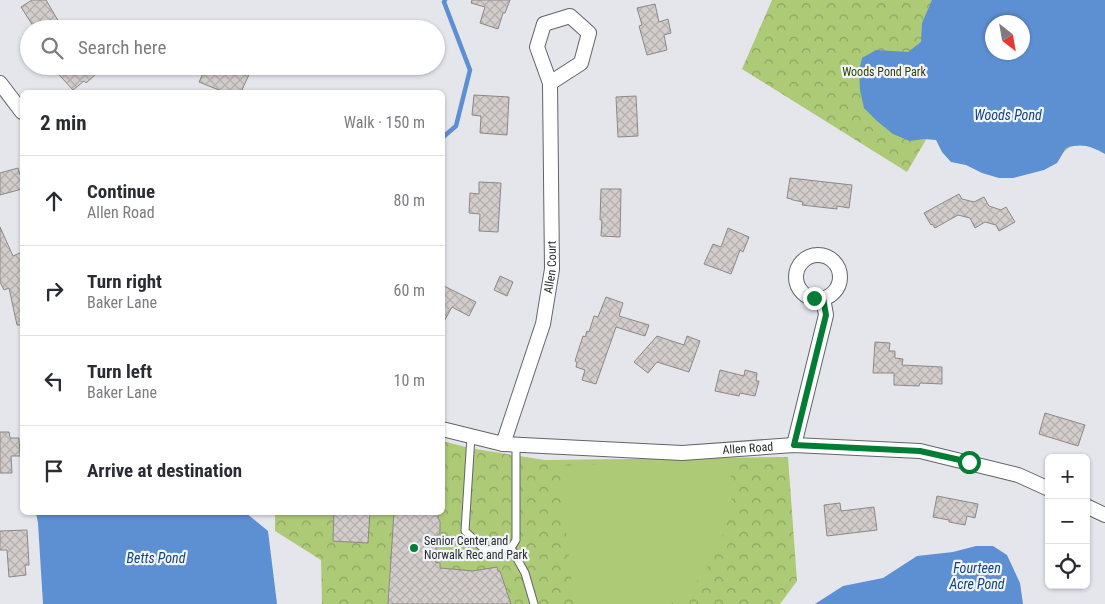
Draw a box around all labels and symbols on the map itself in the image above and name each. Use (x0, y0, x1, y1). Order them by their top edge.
north arrow (985, 15, 1030, 60)
park label: Woods Pond Park (842, 65, 926, 79)
water label: Woods Pond (974, 107, 1042, 123)
street label: Allen Court (541, 240, 559, 294)
route end (803, 287, 826, 310)
street label: Allen Road (722, 440, 774, 457)
route start (958, 451, 981, 474)
place label: Senior Center and Norwalk Rec and Park (424, 534, 528, 562)
marker: Senior Center and Norwalk Rec and Park (408, 542, 420, 554)
water label: Betts Pond (127, 550, 186, 566)
water label: Fourteen Acre Pond (948, 560, 1005, 592)

